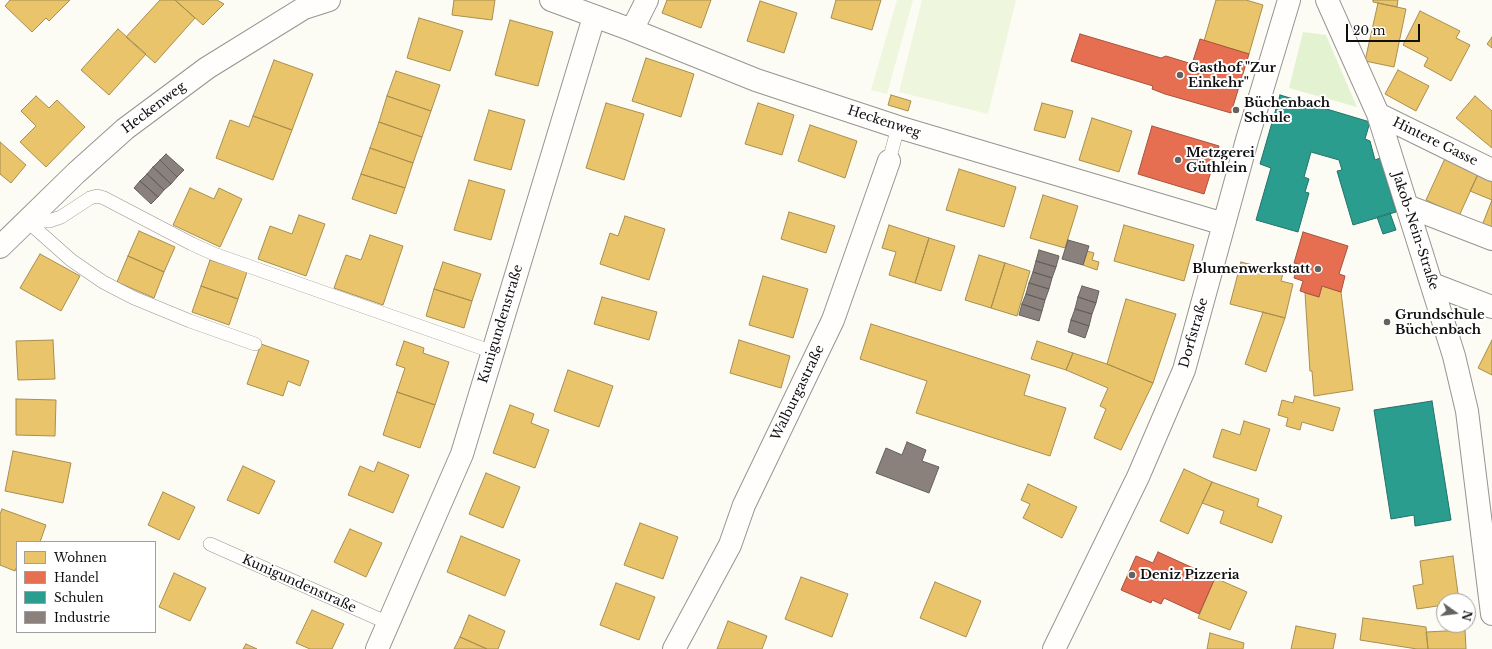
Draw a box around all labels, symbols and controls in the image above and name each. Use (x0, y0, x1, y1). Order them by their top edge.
scale bar (1348, 16, 1422, 42)
text: 20 m (1353, 23, 1385, 38)
place label: Gasthof "Zur Einkehr" (1188, 60, 1276, 91)
marker: Gasthof "Zur Einkehr" (1175, 70, 1185, 80)
street label: Heckenweg (119, 79, 189, 137)
place label: Büchenbach Schule (1244, 95, 1330, 126)
street label: Heckenweg (846, 103, 922, 141)
marker: Büchenbach Schule (1231, 105, 1241, 115)
street label: Hintere Gasse (1390, 115, 1480, 169)
place label: Metzgerei Güthlein (1186, 145, 1255, 176)
marker: Metzgerei Güthlein (1173, 155, 1183, 165)
street label: Jakob-Nein-Straße (1389, 170, 1441, 292)
place label: Blumenwerkstatt (1192, 261, 1310, 277)
street label: Kunigundenstraße (476, 263, 526, 385)
marker: Blumenwerkstatt (1313, 264, 1323, 274)
street label: Dorfstraße (1177, 296, 1211, 370)
place label: Grundschule Büchenbach (1395, 307, 1485, 338)
marker: Grundschule Büchenbach (1382, 317, 1392, 327)
street label: Walburgastraße (768, 343, 828, 443)
legend (16, 541, 156, 633)
text: Wohnen (54, 550, 107, 565)
street label: Kunigundenstraße (240, 552, 358, 616)
place label: Deniz Pizzeria (1140, 567, 1240, 583)
text: Handel (54, 570, 99, 585)
marker: Deniz Pizzeria (1127, 570, 1137, 580)
text: Schulen (54, 590, 104, 605)
north arrow (1436, 593, 1476, 633)
text: N (1459, 609, 1475, 622)
text: Industrie (54, 610, 110, 625)

